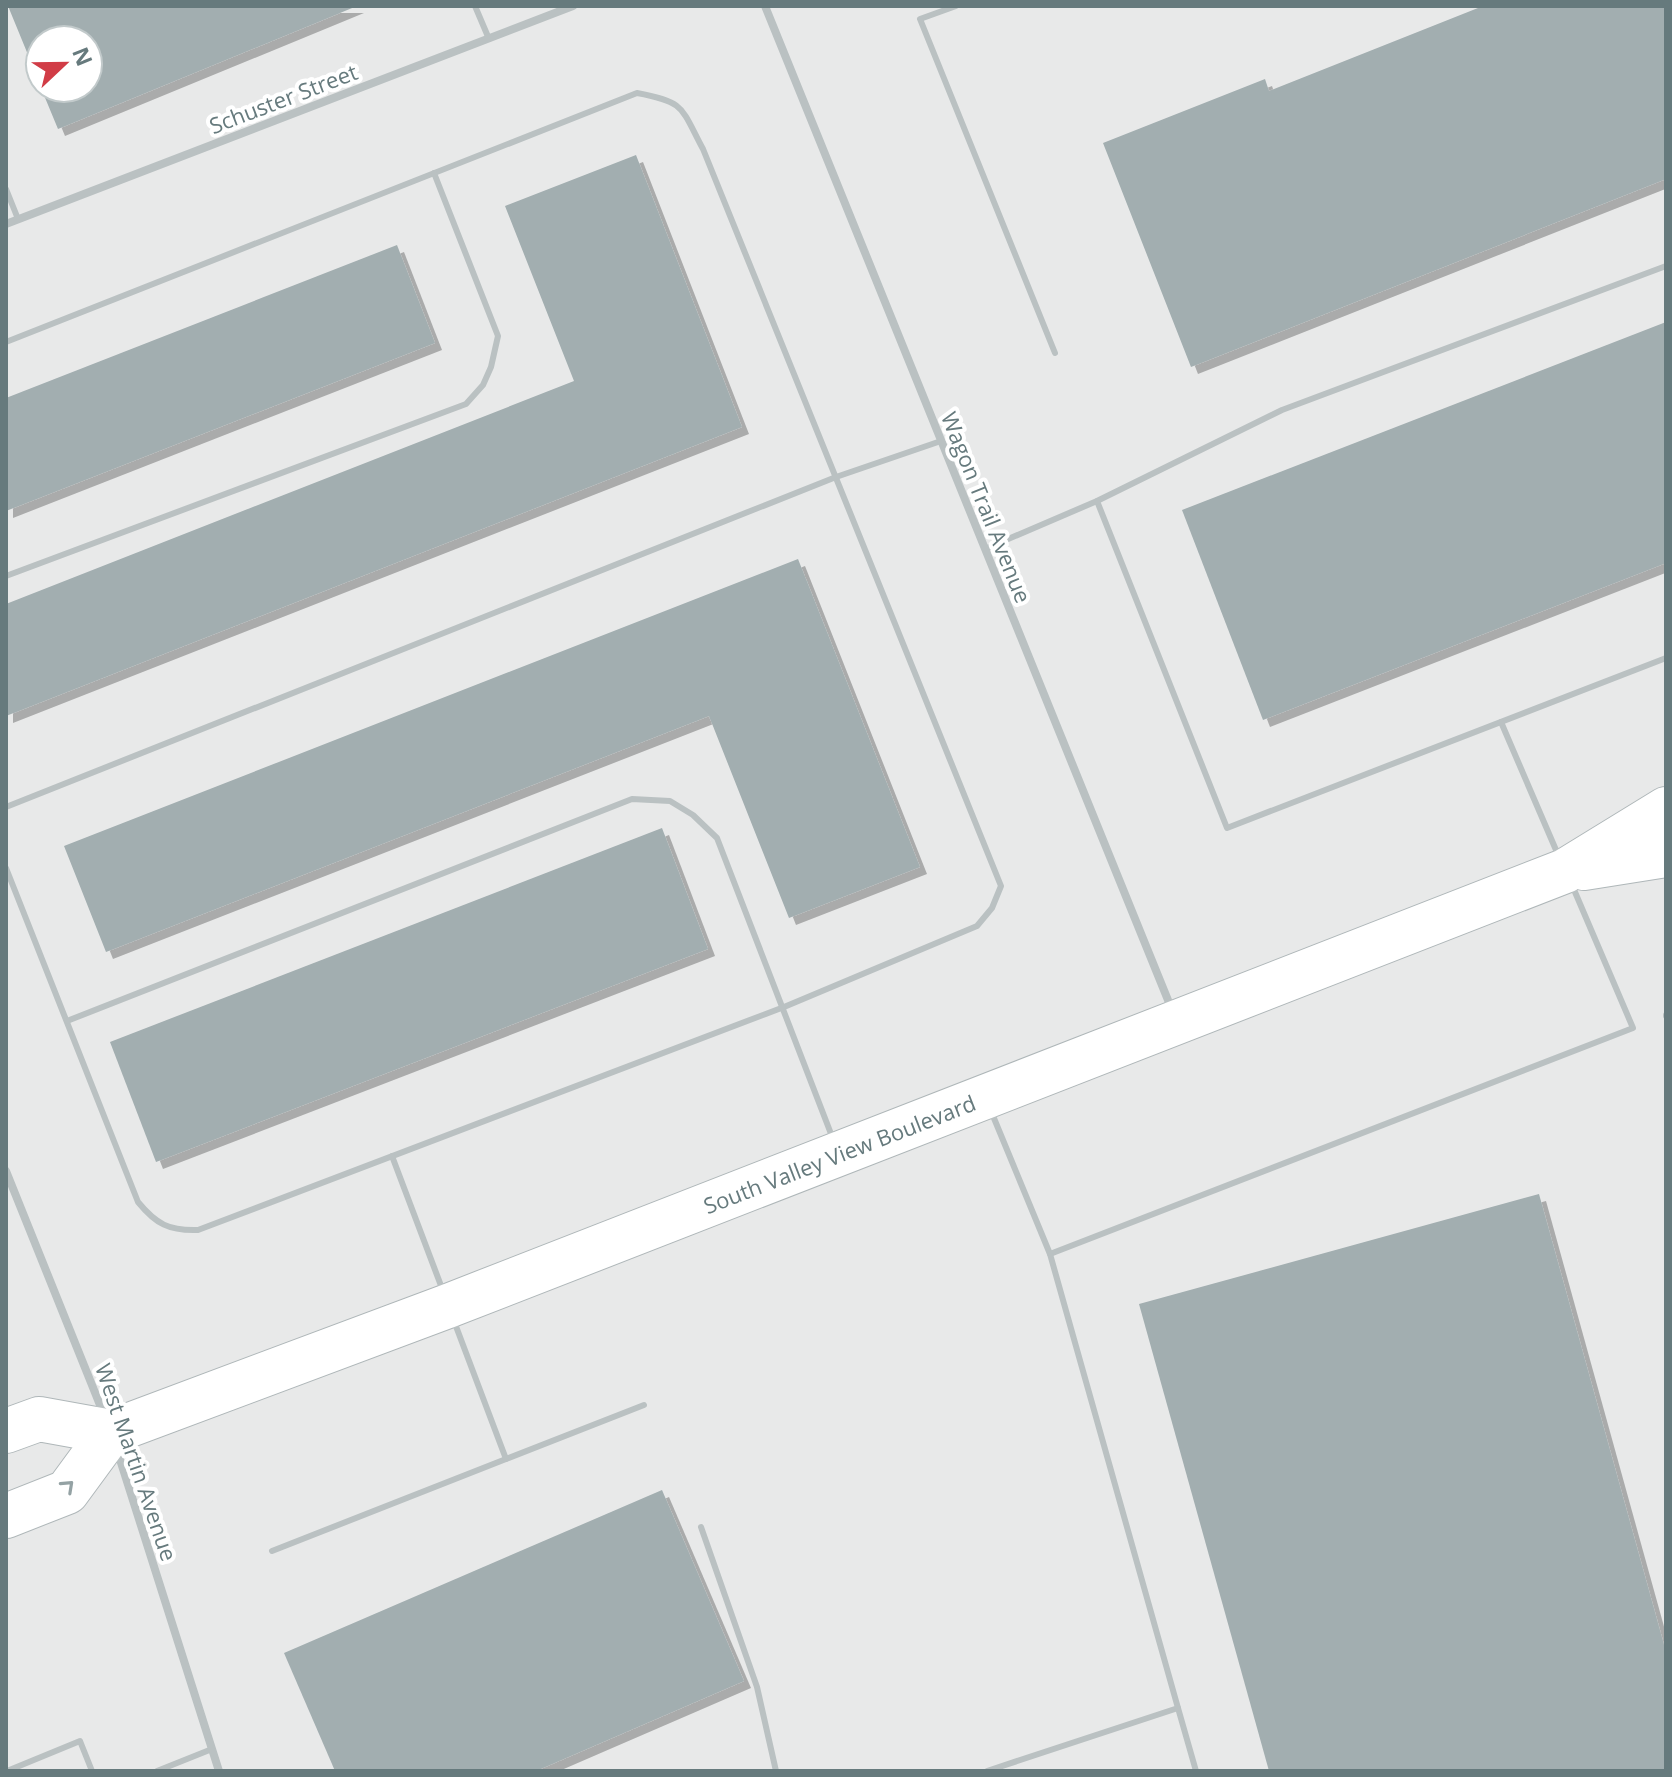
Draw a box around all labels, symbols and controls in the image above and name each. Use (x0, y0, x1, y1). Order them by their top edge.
north arrow (24, 24, 104, 104)
text: N (66, 42, 101, 70)
street label: Schuster Street (205, 56, 362, 140)
street label: Wagon Trail Avenue (935, 407, 1039, 607)
street label: South Valley View Boulevard (699, 1087, 980, 1220)
street label: West Martin Avenue (89, 1359, 185, 1565)
one-way arrow (59, 1481, 73, 1496)

